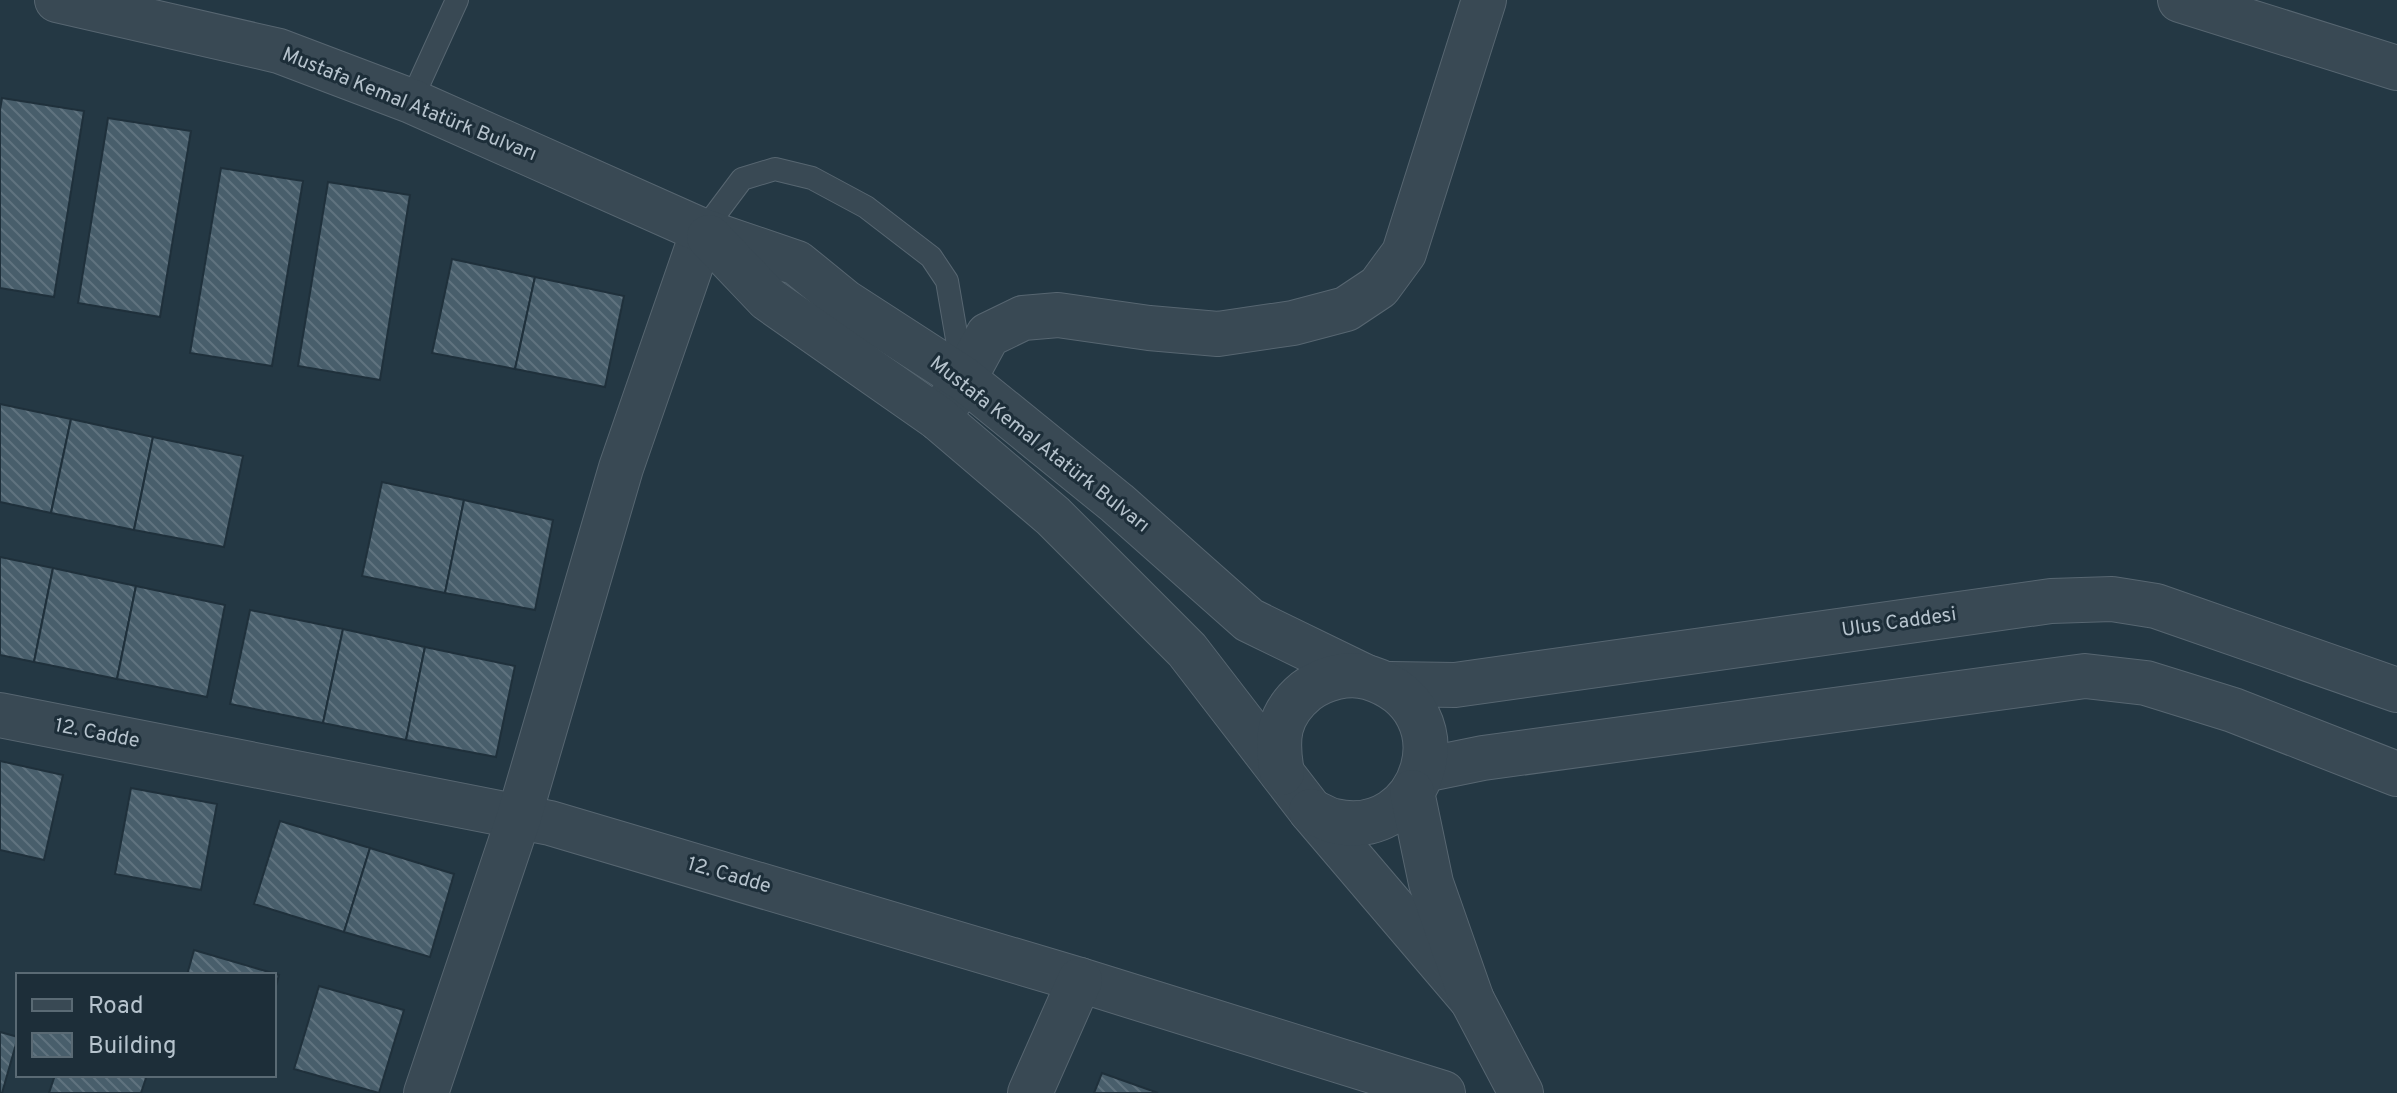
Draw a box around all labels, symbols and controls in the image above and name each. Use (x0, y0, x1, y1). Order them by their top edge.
street label: Mustafa Kemal Atatürk Bulvarı (278, 42, 540, 168)
street label: Mustafa Kemal Atatürk Bulvarı (924, 351, 1154, 539)
street label: Ulus Caddesi (1840, 602, 1958, 644)
street label: 12. Cadde (52, 713, 142, 755)
street label: 12. Cadde (684, 852, 774, 900)
legend (16, 973, 276, 1077)
text: Road (88, 992, 144, 1022)
text: Building (88, 1032, 177, 1062)

